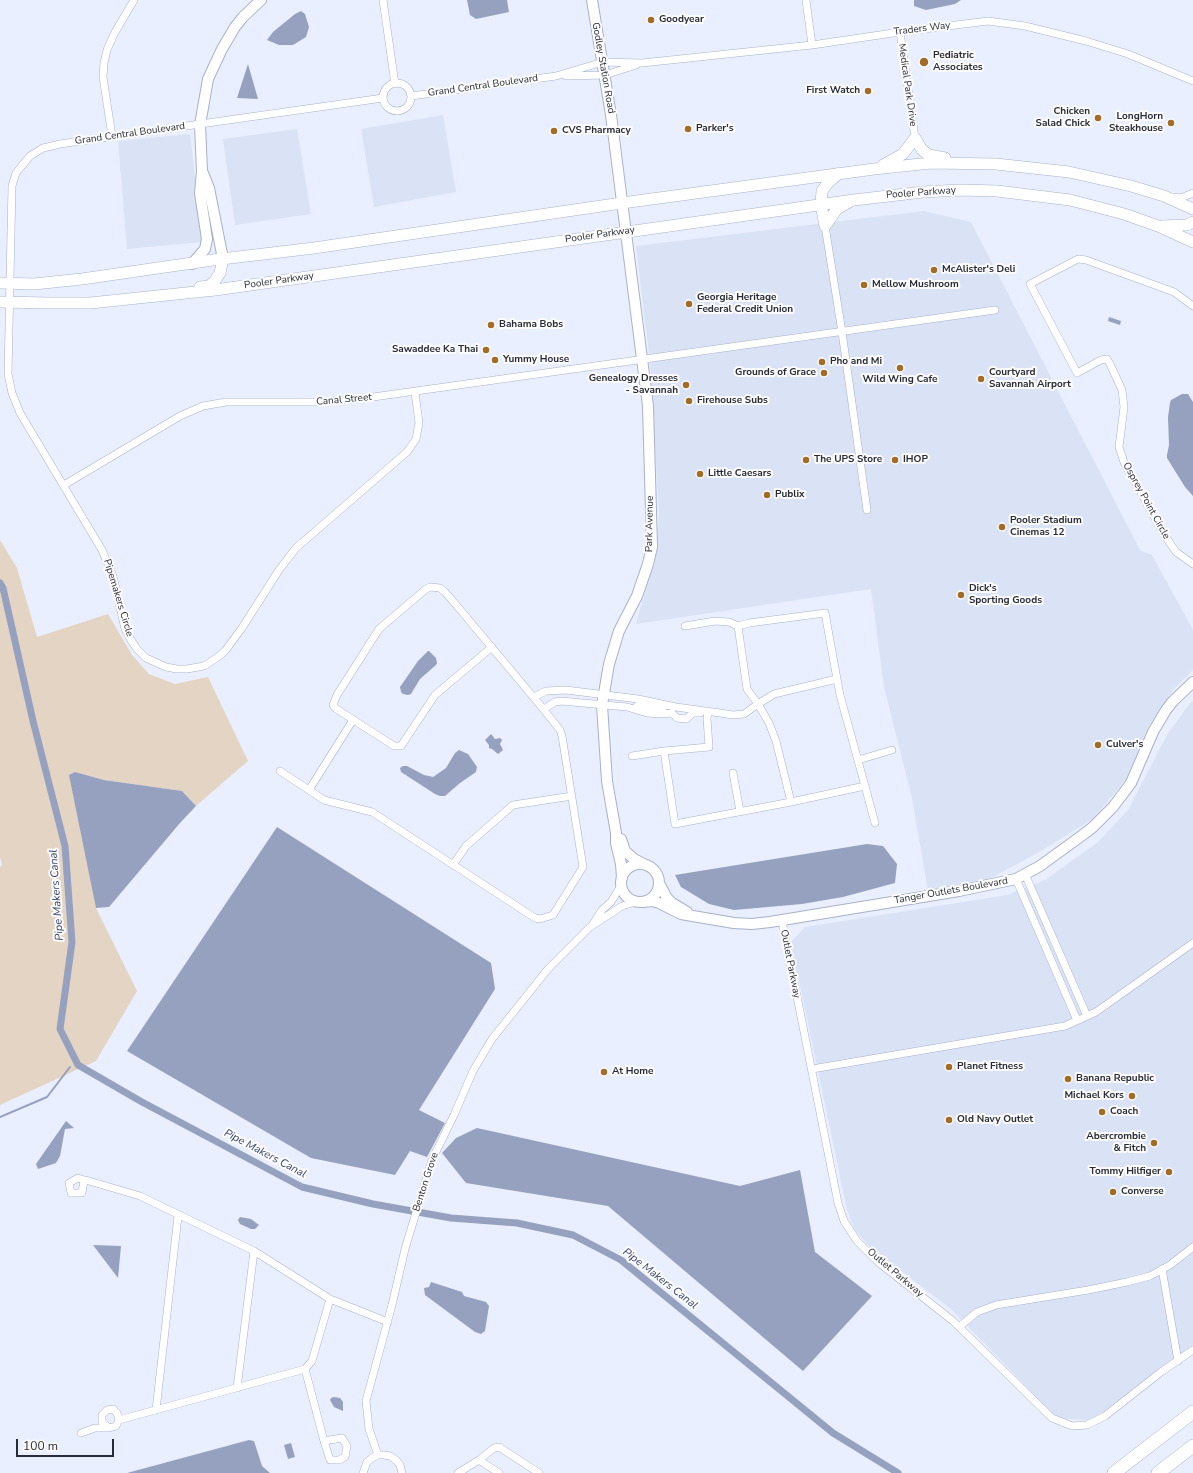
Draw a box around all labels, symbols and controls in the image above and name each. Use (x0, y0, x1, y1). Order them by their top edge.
place label: Goodyear (659, 14, 704, 26)
marker: Goodyear (646, 15, 656, 25)
street label: Traders Way (893, 20, 951, 38)
street label: Godley Station Road (589, 21, 617, 115)
street label: Medical Park Drive (895, 43, 919, 127)
place label: Pediatric Associates (933, 50, 983, 74)
marker: Pediatric Associates (918, 56, 930, 68)
street label: Grand Central Boulevard (427, 72, 539, 100)
place label: First Watch (806, 85, 860, 97)
marker: First Watch (863, 86, 873, 96)
place label: Chicken Salad Chick (1036, 106, 1090, 130)
place label: LongHorn Steakhouse (1109, 111, 1163, 134)
marker: Chicken Salad Chick (1093, 113, 1103, 123)
marker: LongHorn Steakhouse (1166, 118, 1176, 128)
street label: Grand Central Boulevard (74, 120, 186, 148)
place label: Parker's (696, 123, 734, 135)
marker: Parker's (683, 124, 693, 134)
place label: CVS Pharmacy (562, 125, 631, 137)
marker: CVS Pharmacy (549, 126, 559, 136)
street label: Pooler Parkway (886, 185, 956, 201)
street label: Pooler Parkway (564, 224, 636, 246)
place label: McAlister's Deli (942, 264, 1015, 276)
marker: McAlister's Deli (929, 265, 939, 275)
street label: Pooler Parkway (243, 270, 315, 292)
place label: Mellow Mushroom (872, 279, 959, 291)
marker: Mellow Mushroom (859, 280, 869, 290)
place label: Georgia Heritage Federal Credit Union (697, 292, 793, 316)
marker: Georgia Heritage Federal Credit Union (684, 299, 694, 309)
place label: Bahama Bobs (499, 319, 563, 331)
marker: Bahama Bobs (486, 320, 496, 330)
place label: Sawaddee Ka Thai (392, 344, 478, 356)
marker: Sawaddee Ka Thai (481, 345, 491, 355)
place label: Yummy House (503, 354, 569, 366)
marker: Yummy House (490, 355, 500, 365)
place label: Pho and Mi (830, 356, 882, 368)
marker: Pho and Mi (817, 357, 827, 367)
marker: Wild Wing Cafe (895, 363, 905, 373)
place label: Grounds of Grace (735, 367, 816, 379)
place label: Courtyard Savannah Airport (989, 367, 1071, 390)
marker: Grounds of Grace (819, 368, 829, 378)
place label: Genealogy Dresses - Savannah (589, 373, 678, 396)
place label: Wild Wing Cafe (863, 374, 937, 386)
marker: Courtyard Savannah Airport (976, 374, 986, 384)
marker: Genealogy Dresses - Savannah (681, 380, 691, 390)
street label: Canal Street (316, 392, 372, 408)
place label: Firehouse Subs (697, 395, 768, 407)
marker: Firehouse Subs (684, 396, 694, 406)
place label: The UPS Store (814, 454, 882, 466)
place label: IHOP (903, 454, 928, 466)
marker: The UPS Store (801, 455, 811, 465)
marker: IHOP (890, 455, 900, 465)
street label: Osprey Point Circle (1120, 461, 1172, 541)
place label: Little Caesars (708, 468, 771, 480)
marker: Little Caesars (695, 469, 705, 479)
place label: Publix (775, 489, 804, 501)
marker: Publix (762, 490, 772, 500)
street label: Park Avenue (644, 496, 656, 552)
place label: Pooler Stadium Cinemas 12 (1010, 515, 1082, 538)
marker: Pooler Stadium Cinemas 12 (997, 522, 1007, 532)
street label: Pipemakers Circle (101, 558, 135, 638)
place label: Dick's Sporting Goods (969, 583, 1042, 606)
marker: Dick's Sporting Goods (956, 590, 966, 600)
place label: Culver's (1106, 739, 1143, 751)
marker: Culver's (1093, 740, 1103, 750)
water label: Pipe Makers Canal (47, 849, 67, 941)
street label: Tanger Outlets Boulevard (893, 875, 1009, 907)
street label: Outlet Parkway (777, 929, 803, 999)
place label: Planet Fitness (957, 1061, 1023, 1073)
marker: Planet Fitness (944, 1062, 954, 1072)
place label: At Home (612, 1066, 654, 1078)
marker: At Home (599, 1067, 609, 1077)
place label: Banana Republic (1076, 1073, 1154, 1085)
marker: Banana Republic (1063, 1074, 1073, 1084)
place label: Michael Kors (1064, 1090, 1124, 1102)
marker: Michael Kors (1127, 1091, 1137, 1101)
place label: Coach (1110, 1106, 1138, 1118)
marker: Coach (1097, 1107, 1107, 1117)
place label: Old Navy Outlet (957, 1114, 1033, 1126)
marker: Old Navy Outlet (944, 1115, 954, 1125)
water label: Pipe Makers Canal (222, 1127, 308, 1181)
place label: Abercrombie & Fitch (1086, 1131, 1146, 1154)
marker: Abercrombie & Fitch (1149, 1138, 1159, 1148)
street label: Benton Grove (411, 1151, 441, 1213)
place label: Tommy Hilfiger (1090, 1166, 1161, 1178)
marker: Tommy Hilfiger (1164, 1167, 1174, 1177)
place label: Converse (1121, 1186, 1164, 1198)
marker: Converse (1108, 1187, 1118, 1197)
water label: Pipe Makers Canal (620, 1246, 700, 1312)
street label: Outlet Parkway (864, 1246, 926, 1300)
scale bar (18, 1431, 116, 1457)
text: 100 m (23, 1438, 58, 1454)

